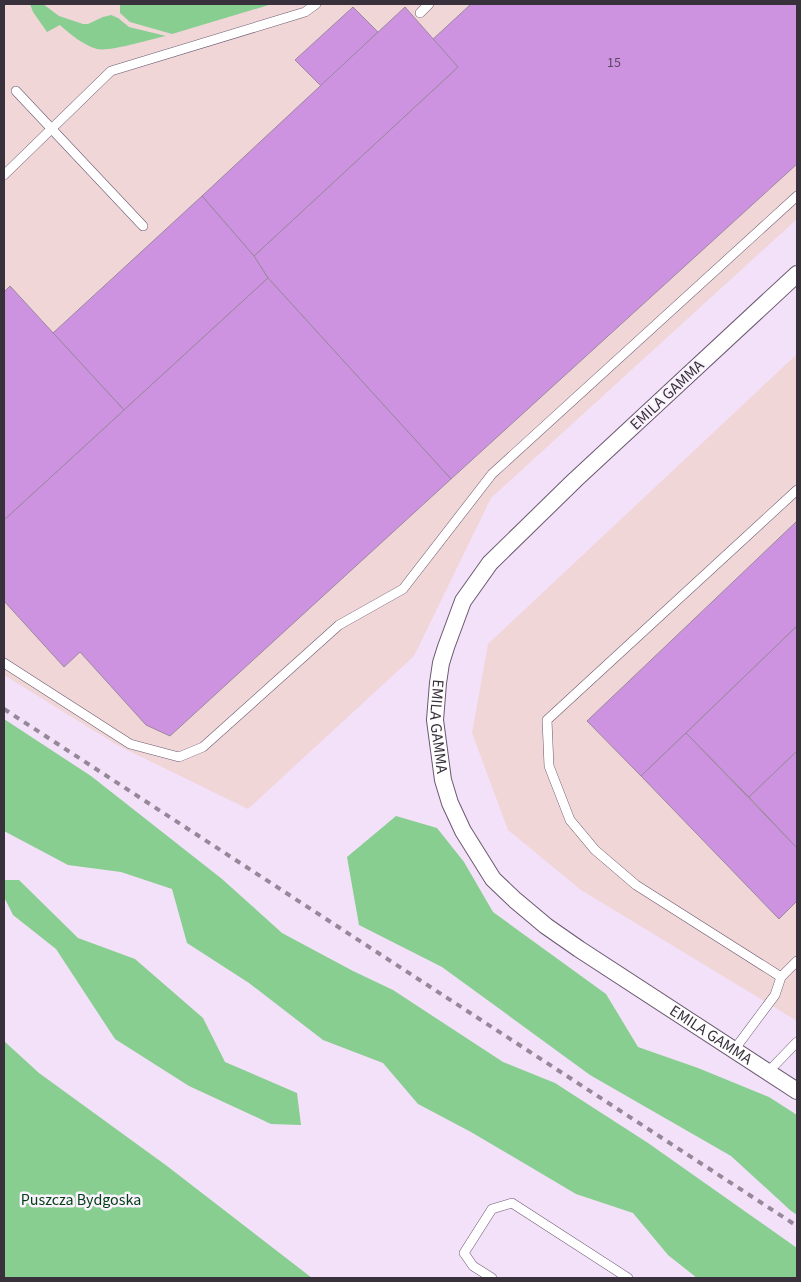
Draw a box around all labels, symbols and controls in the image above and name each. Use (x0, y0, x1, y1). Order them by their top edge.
house number: 15 (607, 53, 621, 73)
street label: EMILA GAMMA (625, 355, 709, 435)
street label: EMILA GAMMA (424, 679, 453, 775)
street label: EMILA GAMMA (665, 1000, 757, 1070)
park label: Puszcza Bydgoska (21, 1189, 141, 1211)

